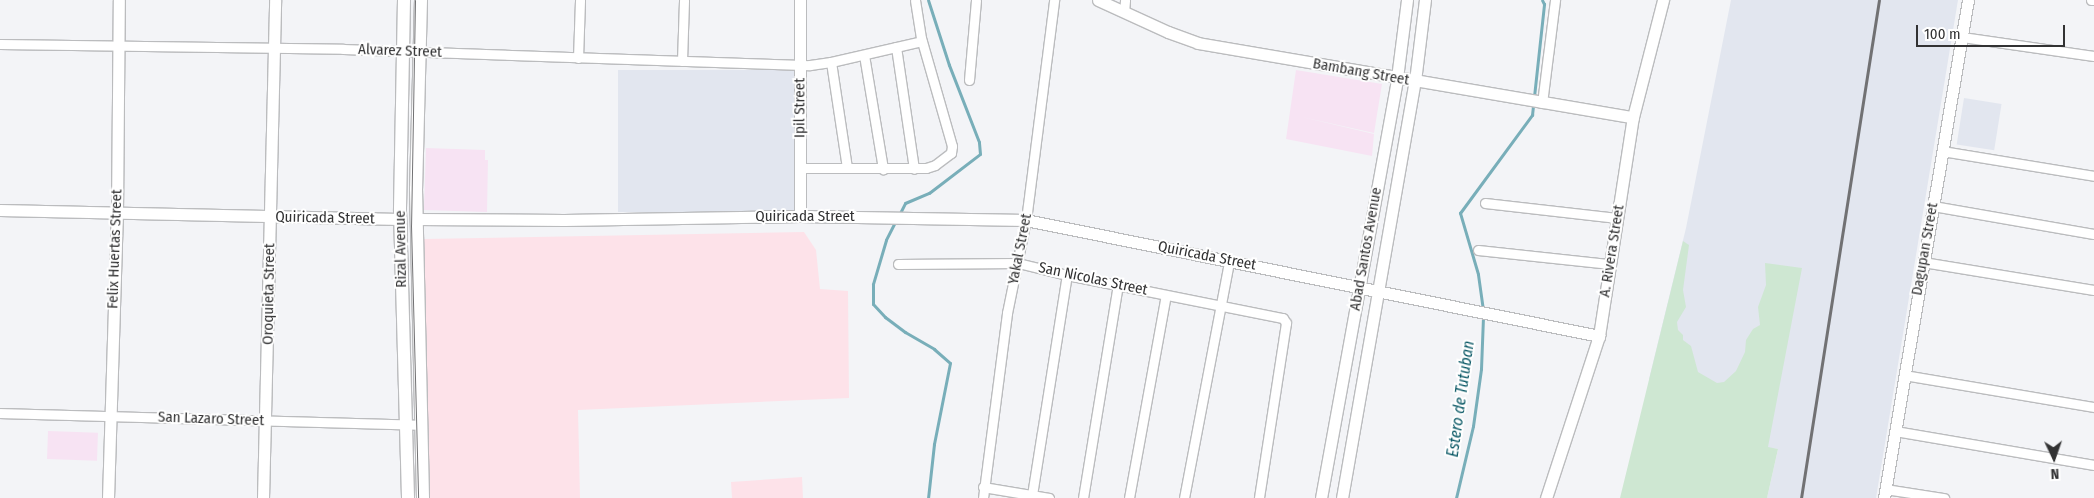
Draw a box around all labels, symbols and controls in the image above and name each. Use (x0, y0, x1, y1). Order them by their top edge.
scale bar (1919, 15, 2068, 47)
text: 100 m (1924, 25, 1961, 43)
street label: Alvarez Street (358, 41, 442, 61)
street label: Bambang Street (1311, 55, 1411, 89)
street label: Ipil Street (791, 78, 809, 138)
street label: Abad Santos Avenue (1346, 186, 1386, 312)
street label: Felix Huertas Street (104, 189, 126, 309)
street label: Dagupan Street (1908, 201, 1942, 297)
street label: A. Rivera Street (1596, 204, 1628, 298)
street label: Quiricada Street (275, 208, 375, 228)
street label: Quiricada Street (755, 208, 855, 226)
street label: Rizal Avenue (391, 210, 411, 288)
street label: Yakal Street (1004, 212, 1036, 286)
street label: Quiricada Street (1156, 238, 1258, 274)
street label: Oroquieta Street (259, 243, 279, 345)
street label: San Nicolas Street (1037, 259, 1149, 299)
water label: Estero de Tutuban (1443, 340, 1479, 458)
street label: San Lazaro Street (158, 408, 264, 430)
north arrow (2029, 433, 2079, 483)
text: N (2050, 465, 2059, 482)

